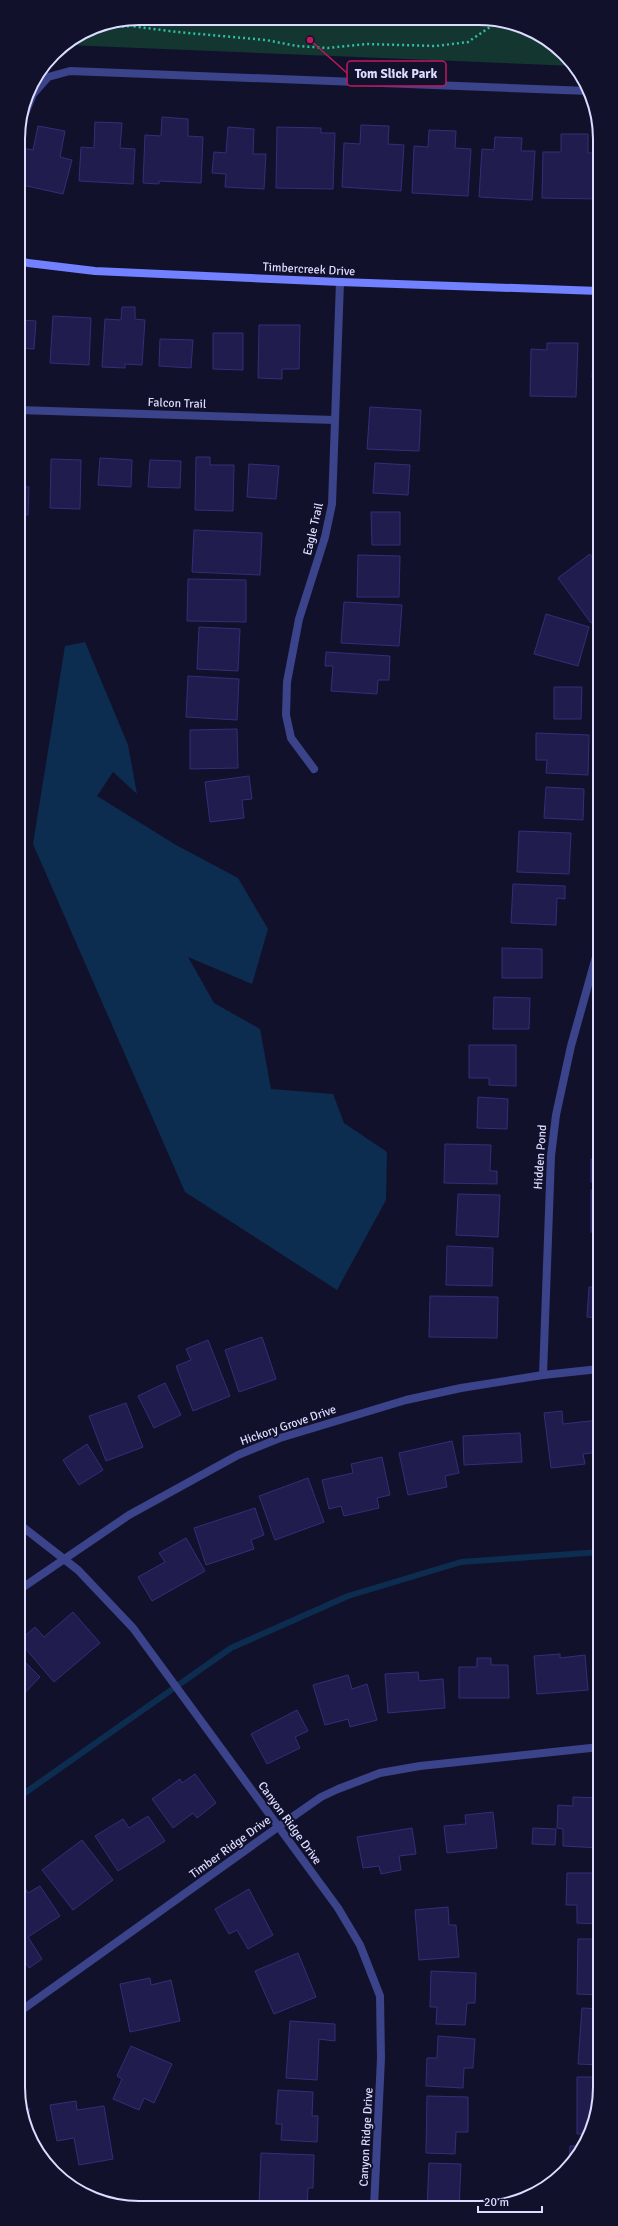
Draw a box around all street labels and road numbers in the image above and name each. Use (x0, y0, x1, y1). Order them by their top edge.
street label: Timbercreek Drive (262, 260, 356, 279)
street label: Falcon Trail (147, 395, 207, 412)
street label: Eagle Trail (300, 501, 327, 557)
street label: Hidden Pond (531, 1124, 550, 1190)
street label: Hickory Grove Drive (238, 1402, 338, 1449)
street label: Canyon Ridge Drive (254, 1779, 325, 1868)
street label: Timber Ridge Drive (187, 1813, 274, 1882)
street label: Canyon Ridge Drive (356, 2087, 377, 2187)

